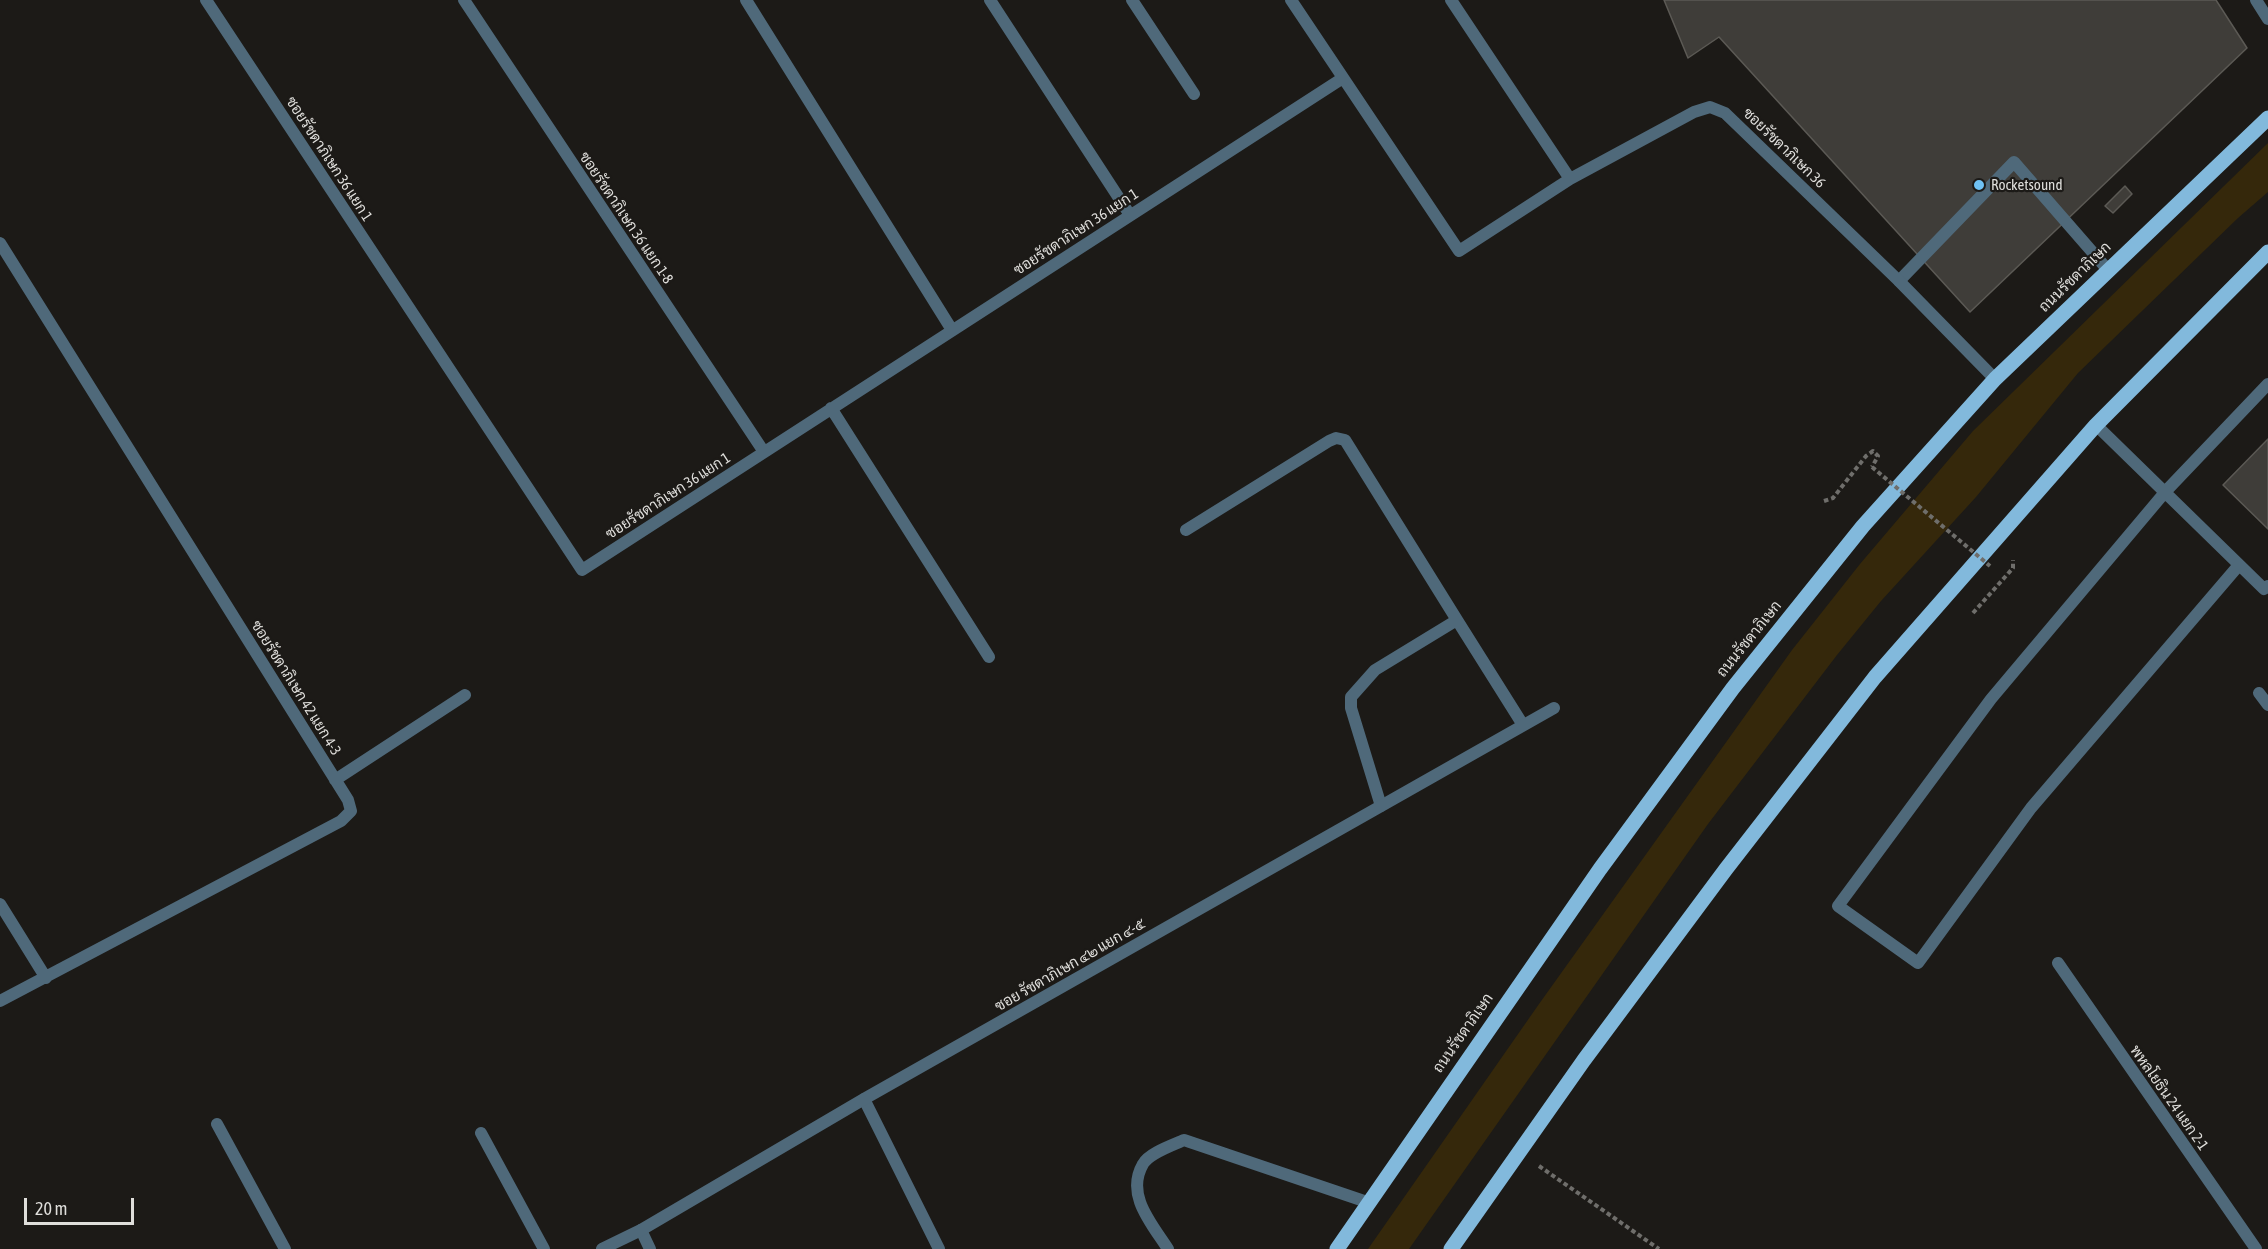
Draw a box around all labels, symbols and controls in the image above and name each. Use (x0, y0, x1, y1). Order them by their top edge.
street label: ซอยรัชดาภิเษก 36 แยก 1 (282, 93, 376, 225)
street label: ซอยรัชดาภิเษก 36 (1739, 104, 1829, 192)
street label: ซอยรัชดาภิเษก 36 แยก 1-8 (575, 149, 677, 287)
place label: Rocketsound (1991, 176, 2063, 194)
marker: Rocketsound (1972, 178, 1986, 192)
street label: ซอยรัชดาภิเษก 36 แยก 1 (1010, 185, 1142, 279)
street label: ถนนรัชดาภิเษก (2035, 238, 2115, 316)
street label: ซอยรัชดาภิเษก 36 แยก 1 (602, 449, 734, 543)
street label: ถนนรัชดาภิเษก (1713, 597, 1785, 681)
street label: ซอยรัชดาภิเษก 42 แยก 4-3 (247, 617, 345, 759)
street label: ซอย รัชดาภิเษก ๔๒ แยก ๔-๕ (992, 915, 1148, 1015)
street label: ถนนรัชดาภิเษก (1429, 990, 1497, 1076)
street label: พหลโยธิน 24 แยก 2-1 (2126, 1042, 2212, 1154)
scale bar (27, 1186, 136, 1224)
text: 20 m (35, 1198, 67, 1219)

